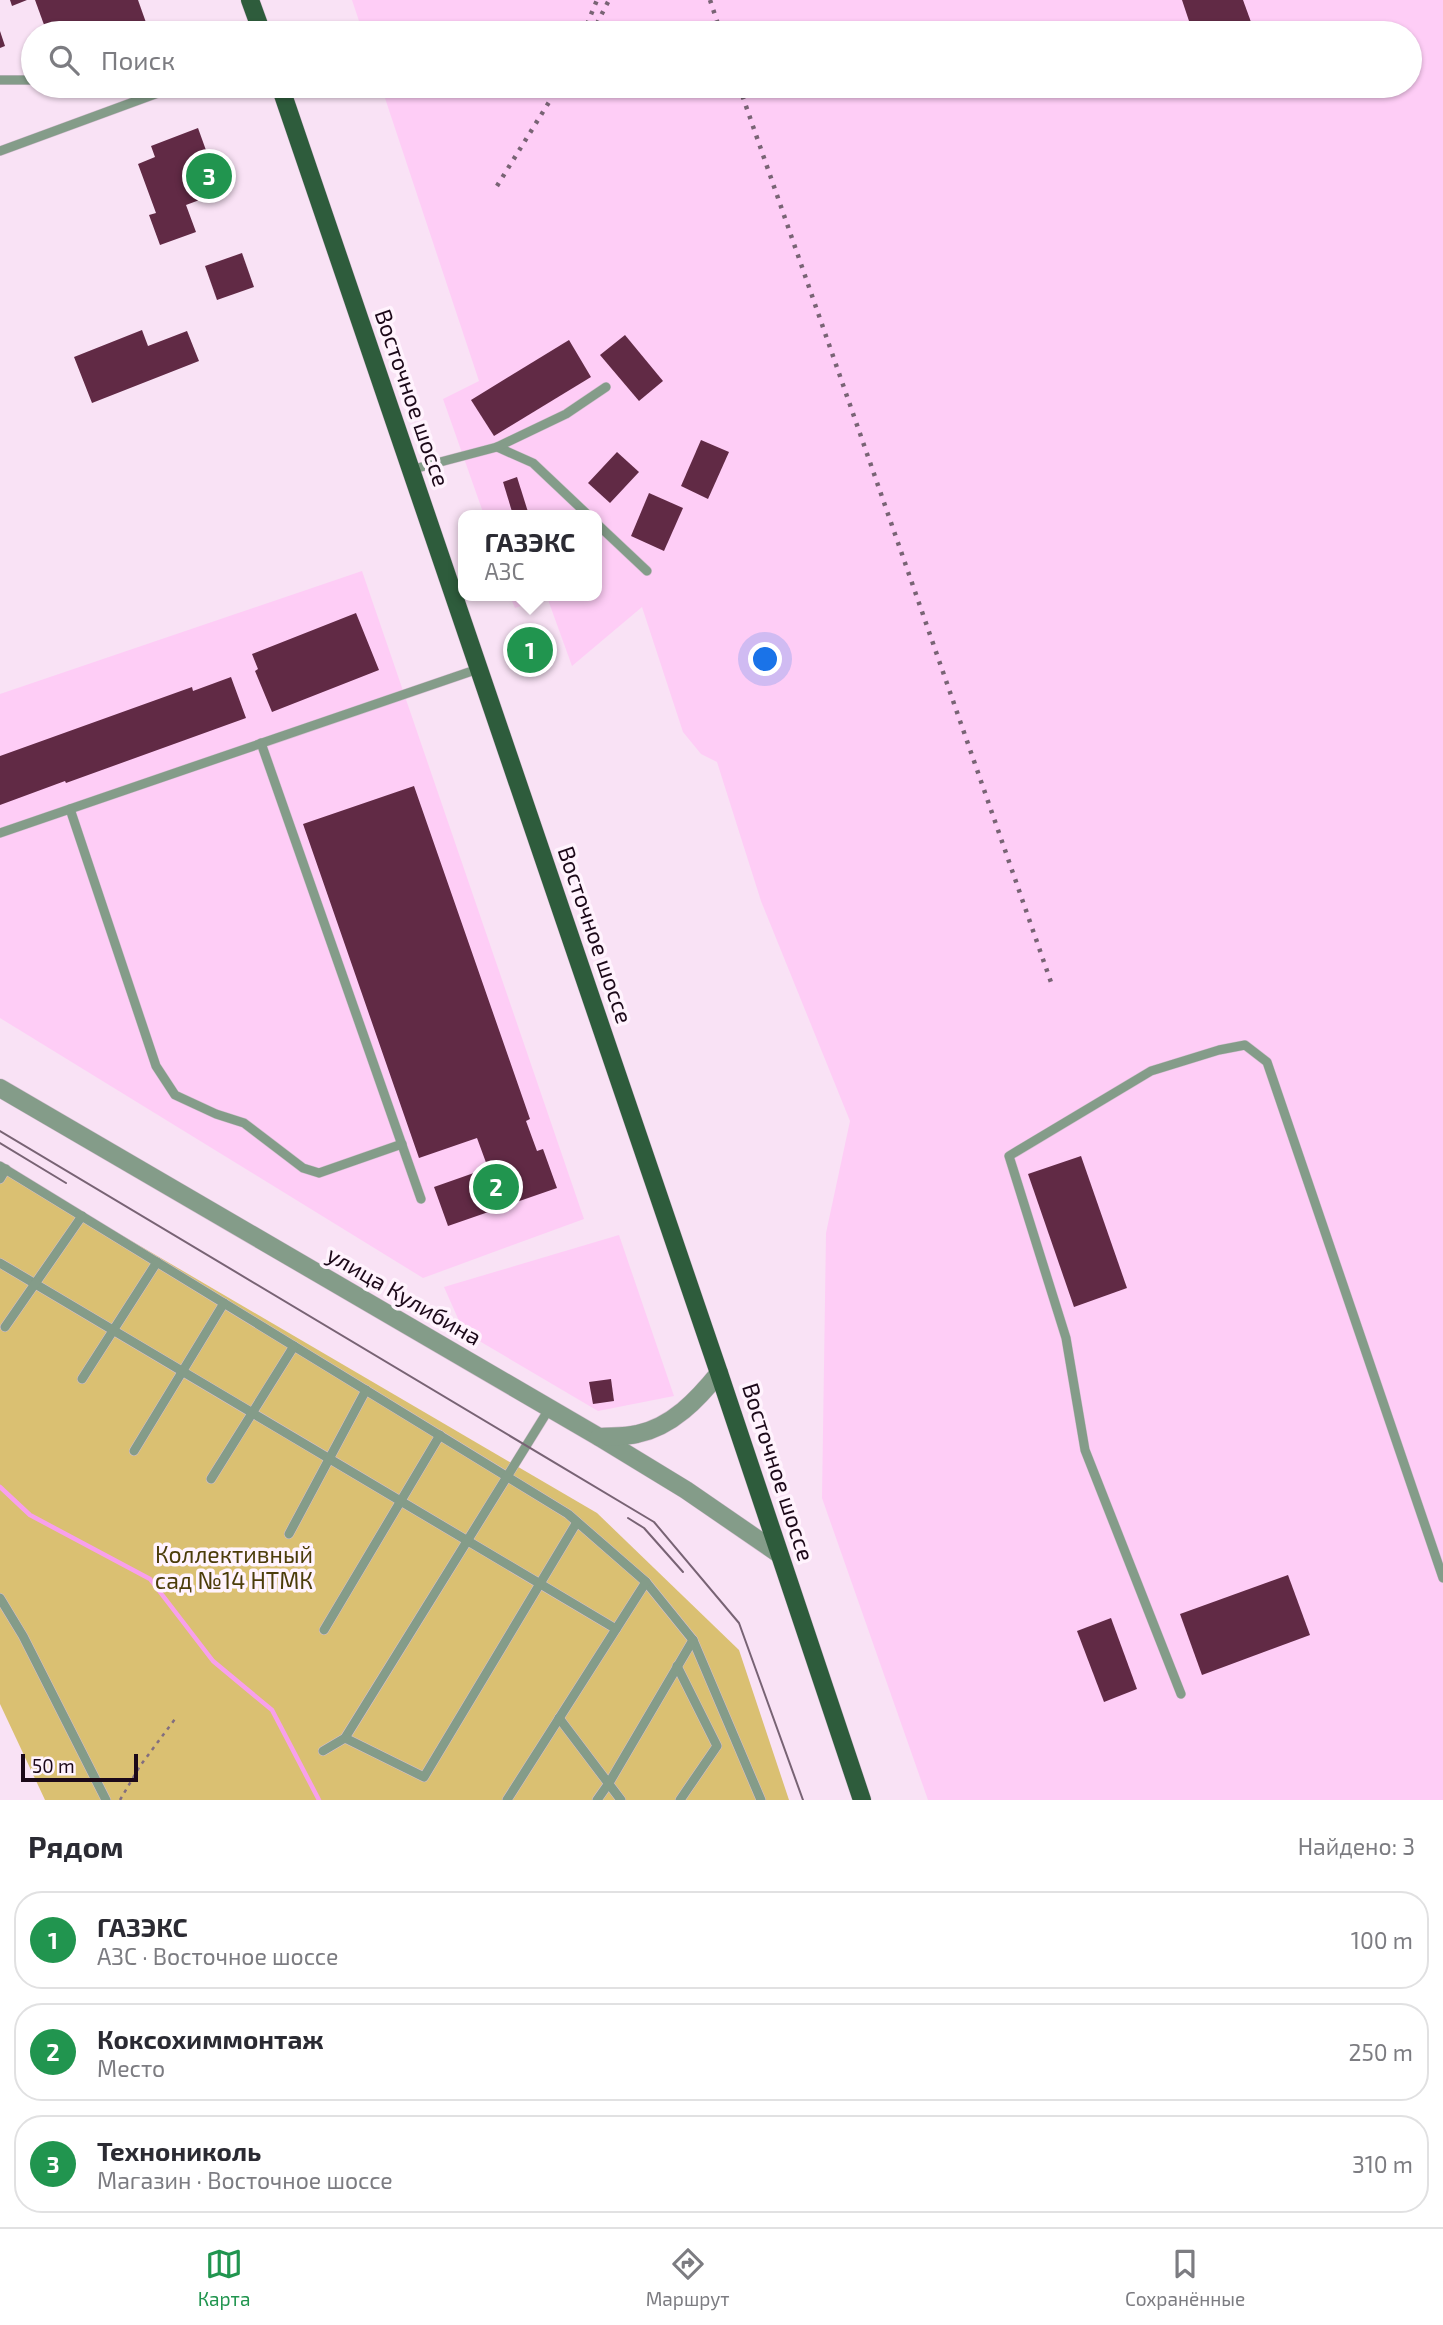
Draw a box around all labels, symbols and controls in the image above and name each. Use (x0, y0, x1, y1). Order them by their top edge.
search box (21, 21, 1422, 98)
icon: search (45, 41, 83, 79)
text: Поиск (101, 44, 175, 75)
pin: 3 (186, 150, 232, 202)
street label: Восточное шоссе (369, 305, 456, 490)
popup (458, 510, 602, 601)
text: ГАЗЭКС (485, 526, 575, 557)
text: АЗС (485, 557, 525, 585)
pin: 1 (507, 624, 553, 676)
your location (748, 642, 782, 676)
street label: Восточное шоссе (552, 842, 639, 1027)
pin: 2 (473, 1161, 519, 1213)
street label: улица Кулибина (322, 1240, 487, 1352)
street label: Восточное шоссе (737, 1379, 821, 1564)
park label: Коллективный сад №14 НТМК (155, 1540, 313, 1594)
scale bar (21, 1751, 138, 1783)
text: 50 m (32, 1754, 75, 1777)
text: Рядом (28, 1828, 124, 1864)
text: Найдено: 3 (1298, 1832, 1415, 1860)
text: ГАЗЭКС (97, 1911, 188, 1942)
text: 1 (48, 1926, 58, 1954)
text: 100 m (1351, 1926, 1413, 1954)
text: АЗС · Восточное шоссе (97, 1942, 338, 1970)
text: Коксохиммонтаж (97, 2023, 324, 2054)
text: 2 (46, 2038, 60, 2066)
text: 250 m (1349, 2038, 1413, 2066)
text: Место (97, 2054, 165, 2082)
text: Технониколь (97, 2135, 261, 2166)
text: 3 (46, 2150, 60, 2178)
text: 310 m (1352, 2150, 1413, 2178)
text: Магазин · Восточное шоссе (97, 2166, 393, 2194)
tab: Карта (198, 2245, 250, 2310)
tab: Маршрут (646, 2245, 730, 2310)
tab: Сохранённые (1125, 2245, 1245, 2310)

